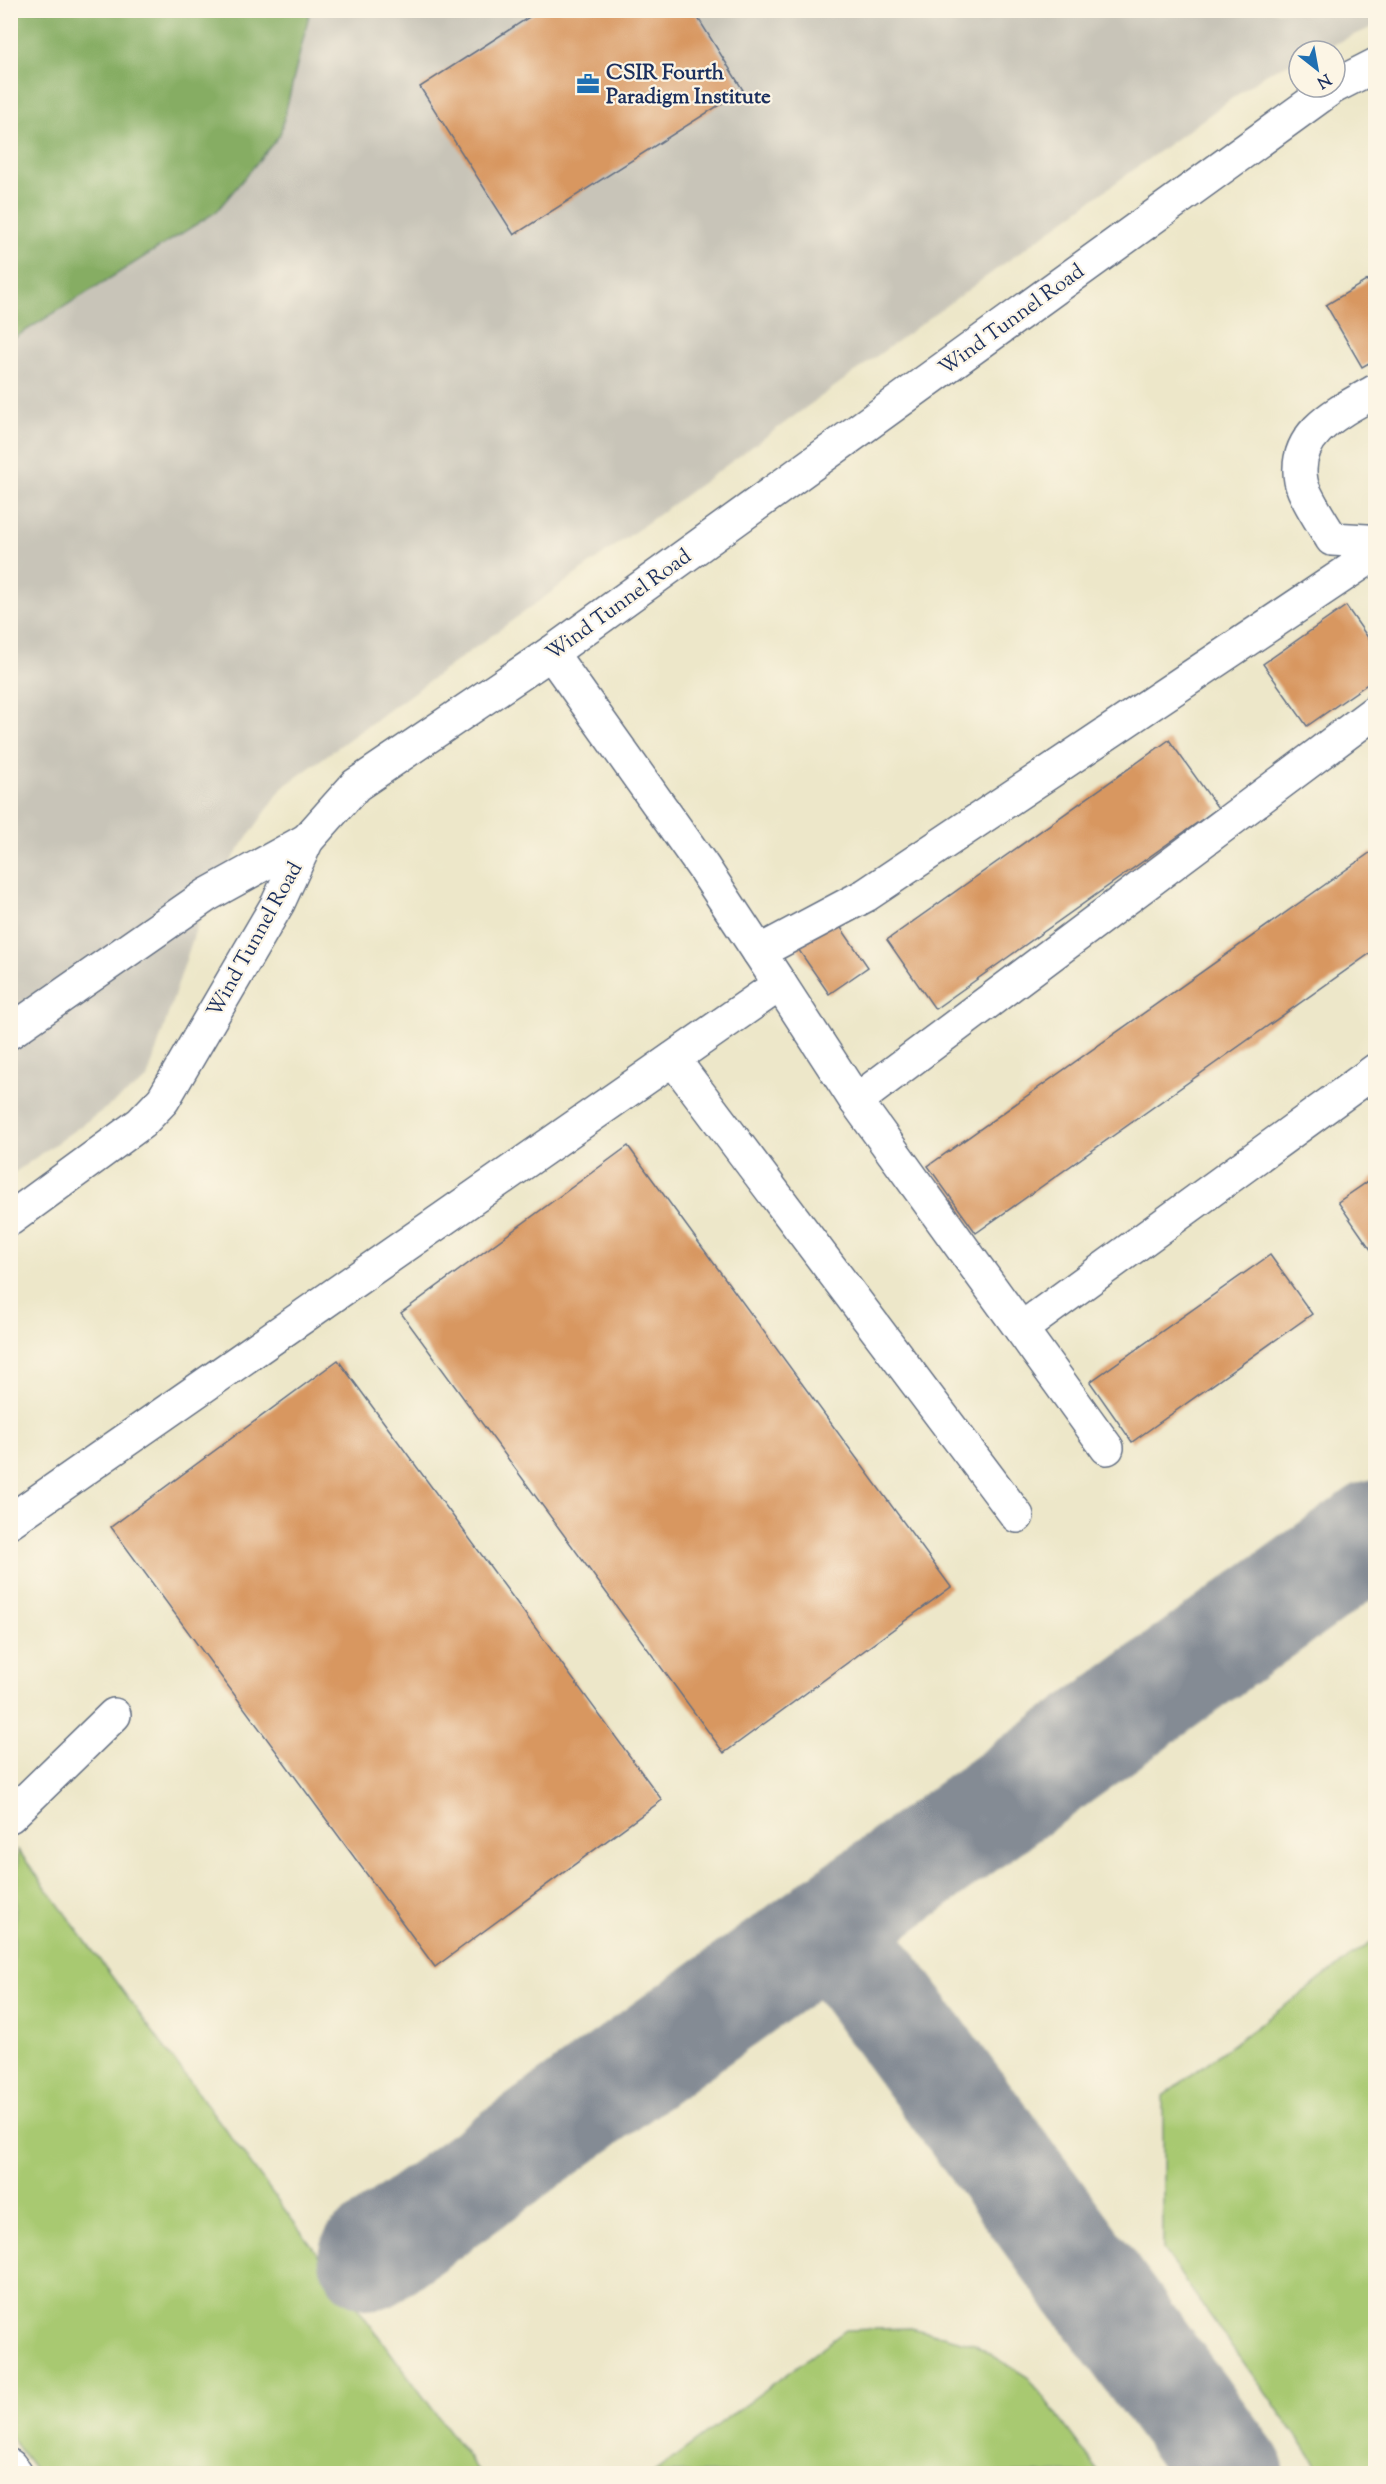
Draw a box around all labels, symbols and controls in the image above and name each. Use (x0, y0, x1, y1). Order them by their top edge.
north arrow (1287, 39, 1347, 99)
place label: CSIR Fourth Paradigm Institute (606, 59, 771, 113)
text: N (1312, 67, 1335, 93)
office icon: CSIR Fourth Paradigm Institute (575, 71, 601, 97)
street label: Wind Tunnel Road (933, 257, 1091, 384)
street label: Wind Tunnel Road (540, 542, 698, 669)
street label: Wind Tunnel Road (201, 857, 311, 1023)

